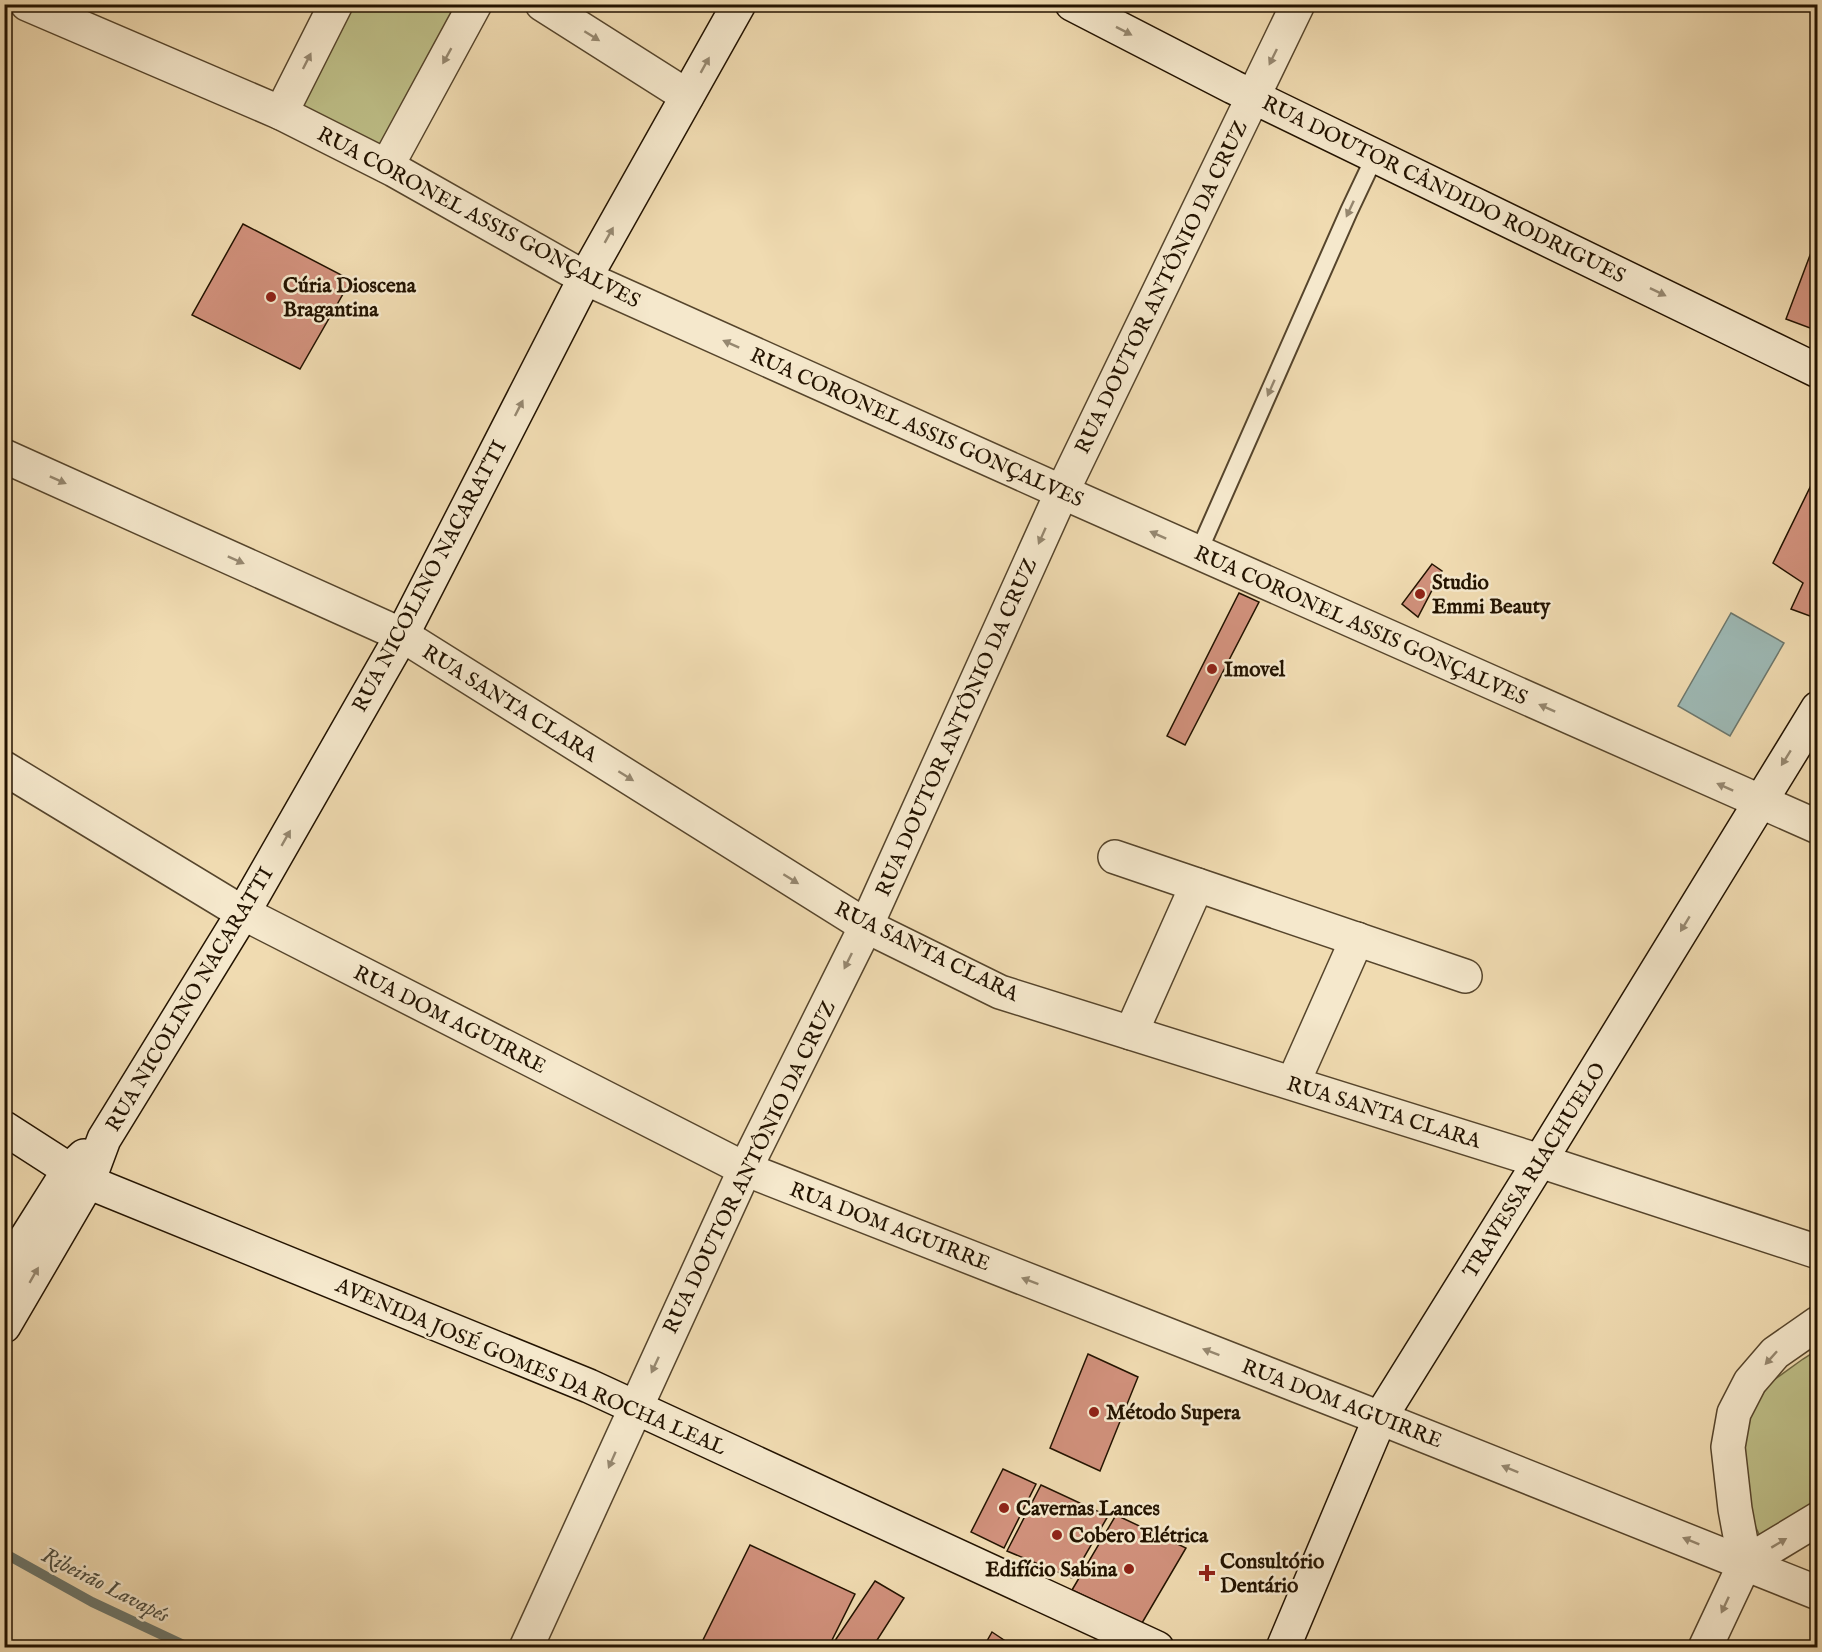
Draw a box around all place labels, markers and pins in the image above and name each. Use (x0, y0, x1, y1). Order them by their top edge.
place label: Cúria Dioscena Bragantina (283, 273, 417, 324)
marker: Cúria Dioscena Bragantina (264, 290, 278, 304)
place label: Studio Emmi Beauty (1432, 570, 1551, 621)
marker: Studio Emmi Beauty (1413, 587, 1427, 601)
place label: Imovel (1224, 657, 1286, 684)
marker: Imovel (1205, 662, 1219, 676)
place label: Método Supera (1106, 1400, 1241, 1427)
marker: Método Supera (1087, 1405, 1101, 1419)
place label: Cavernas Lances (1016, 1496, 1160, 1523)
marker: Cavernas Lances (997, 1501, 1011, 1515)
place label: Cobero Elétrica (1069, 1523, 1209, 1550)
marker: Cobero Elétrica (1050, 1528, 1064, 1542)
place label: Consultório Dentário (1220, 1549, 1325, 1600)
place label: Edifício Sabina (985, 1557, 1118, 1584)
marker: Edifício Sabina (1122, 1562, 1136, 1576)
marker: Consultório Dentário (1198, 1564, 1216, 1582)

